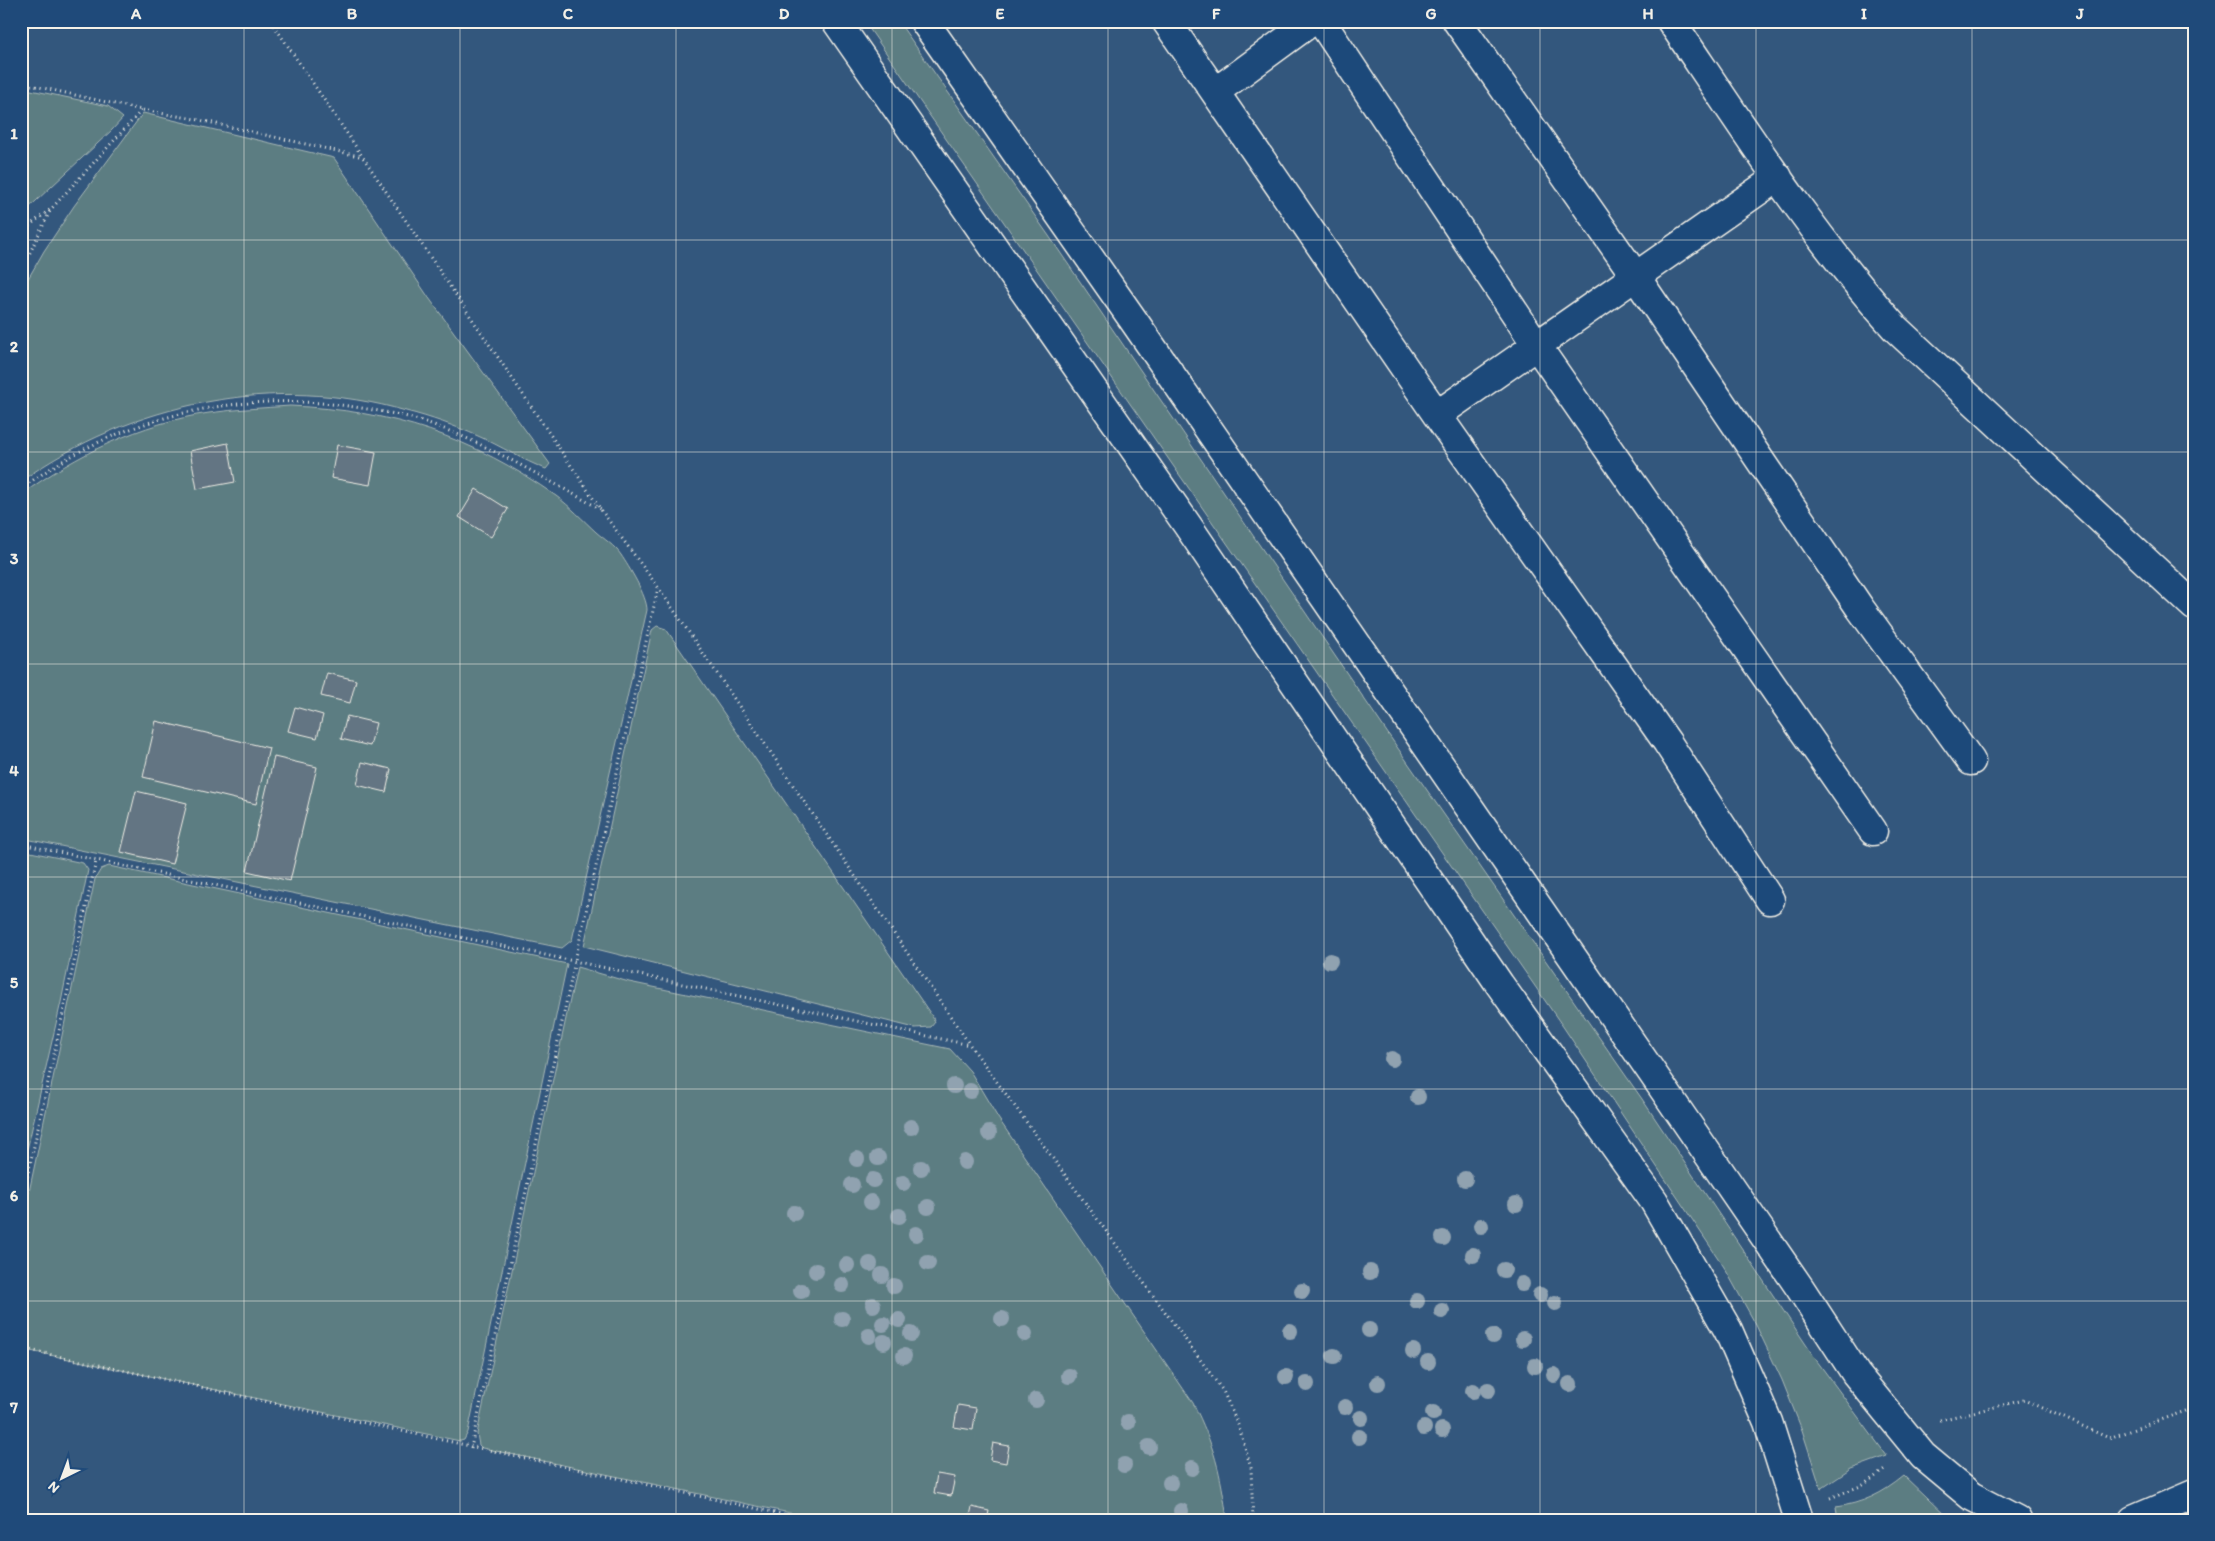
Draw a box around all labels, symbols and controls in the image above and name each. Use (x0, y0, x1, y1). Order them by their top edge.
text: A (130, 4, 142, 23)
text: B (347, 4, 358, 23)
text: C (563, 4, 574, 23)
text: D (779, 4, 790, 23)
text: E (996, 4, 1005, 23)
text: F (1212, 4, 1221, 23)
text: G (1425, 4, 1437, 23)
text: H (1642, 4, 1654, 23)
text: I (1861, 4, 1867, 23)
text: J (2075, 4, 2084, 23)
text: 1 (10, 124, 18, 143)
text: 2 (10, 337, 19, 356)
text: 3 (10, 549, 19, 568)
text: 4 (9, 761, 19, 780)
text: 5 (10, 973, 19, 992)
text: 6 (10, 1186, 19, 1205)
text: 7 (9, 1398, 18, 1417)
north arrow (38, 1454, 88, 1504)
text: N (44, 1478, 63, 1497)

